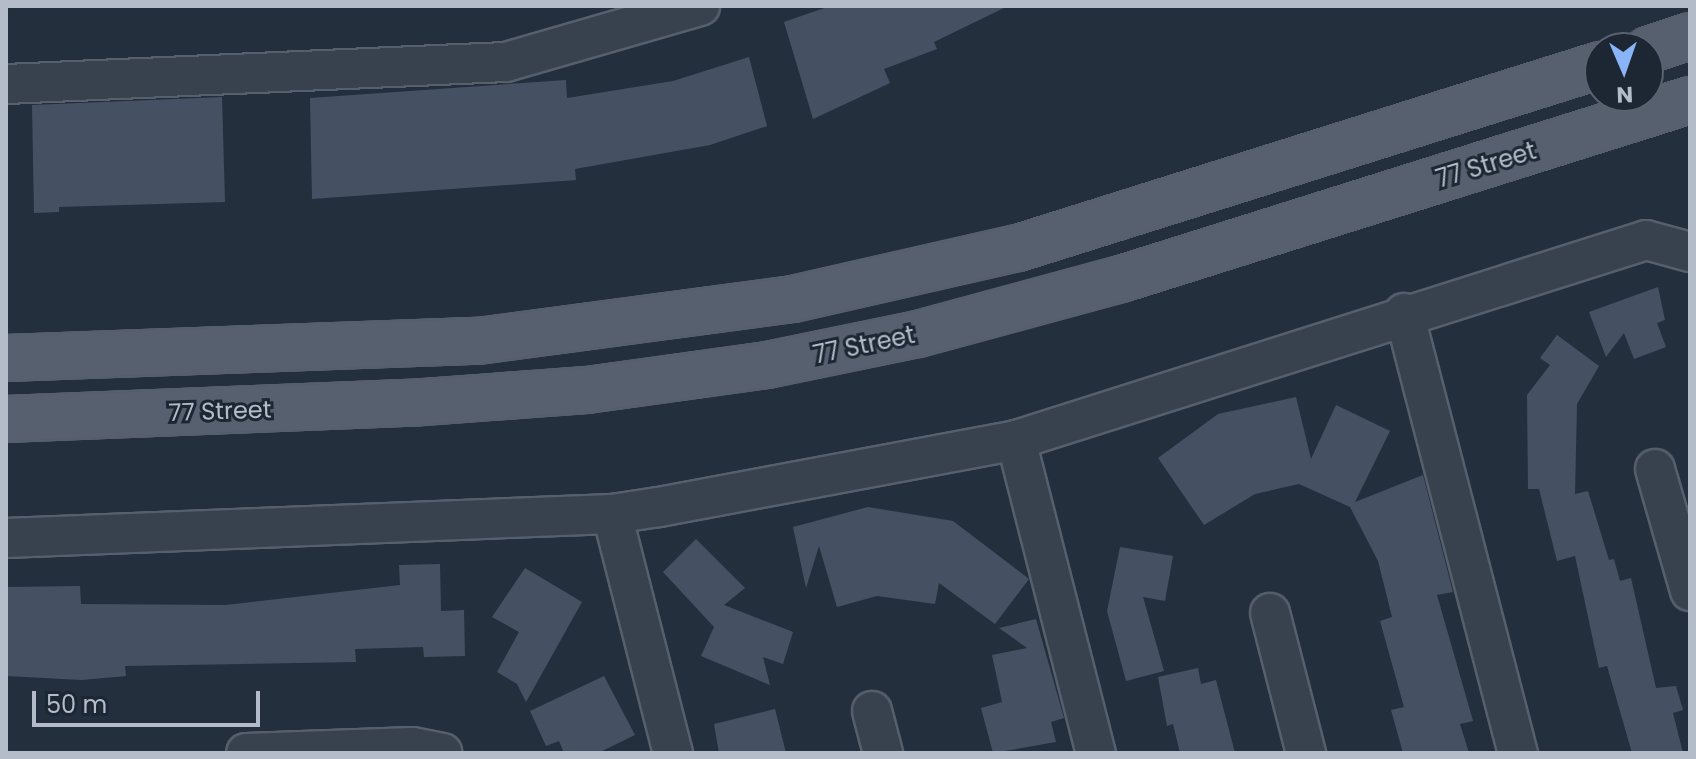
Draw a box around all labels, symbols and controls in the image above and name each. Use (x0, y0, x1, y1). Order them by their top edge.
north arrow (1584, 32, 1664, 112)
text: N (1616, 79, 1634, 110)
street label: 77 Street (1433, 136, 1539, 194)
street label: 77 Street (811, 320, 917, 370)
street label: 77 Street (168, 395, 272, 427)
scale bar (36, 675, 264, 725)
text: 50 m (46, 688, 107, 721)

